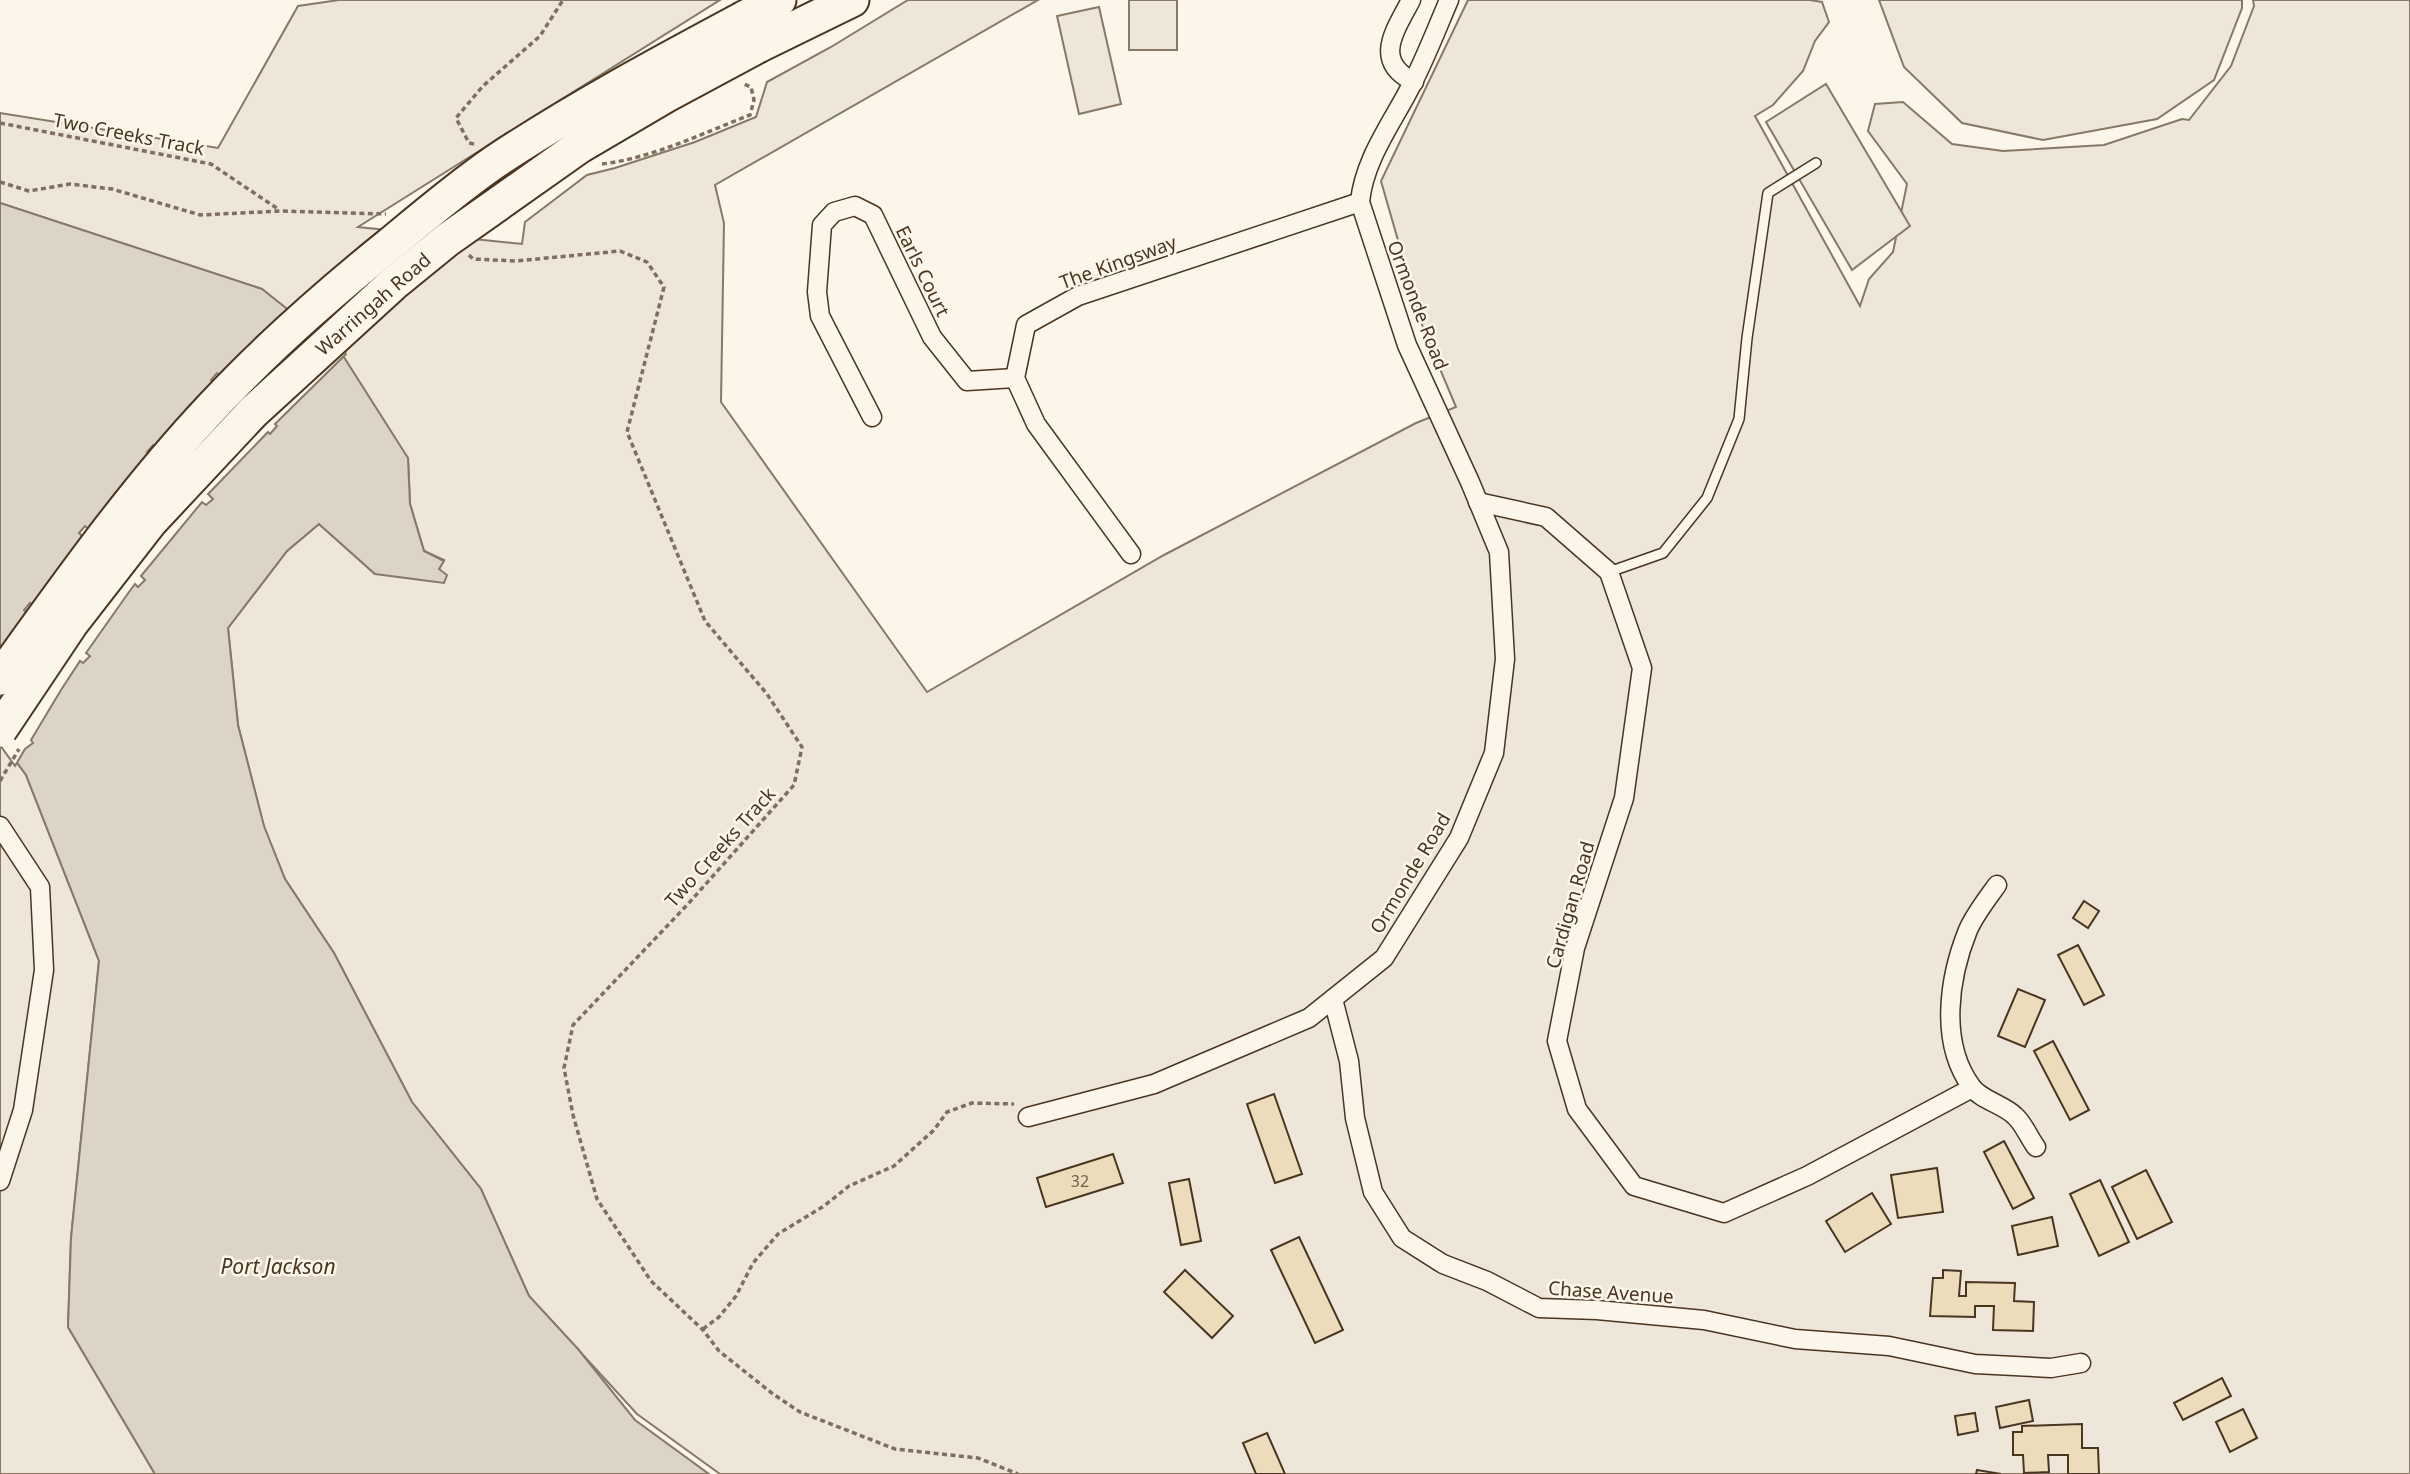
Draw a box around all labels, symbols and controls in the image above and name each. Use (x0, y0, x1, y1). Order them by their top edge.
street label: Two Creeks Track (51, 107, 207, 161)
street label: Earls Court (890, 221, 956, 321)
street label: The Kingsway (1056, 229, 1180, 295)
street label: Ormonde Road (1381, 237, 1455, 373)
street label: Warringah Road (310, 247, 436, 361)
street label: Two Creeks Track (659, 781, 781, 913)
street label: Ormonde Road (1364, 808, 1456, 938)
street label: Cardigan Road (1539, 838, 1601, 972)
house number: 32 (1071, 1170, 1089, 1192)
water label: Port Jackson (220, 1252, 336, 1280)
street label: Chase Avenue (1547, 1275, 1675, 1309)

